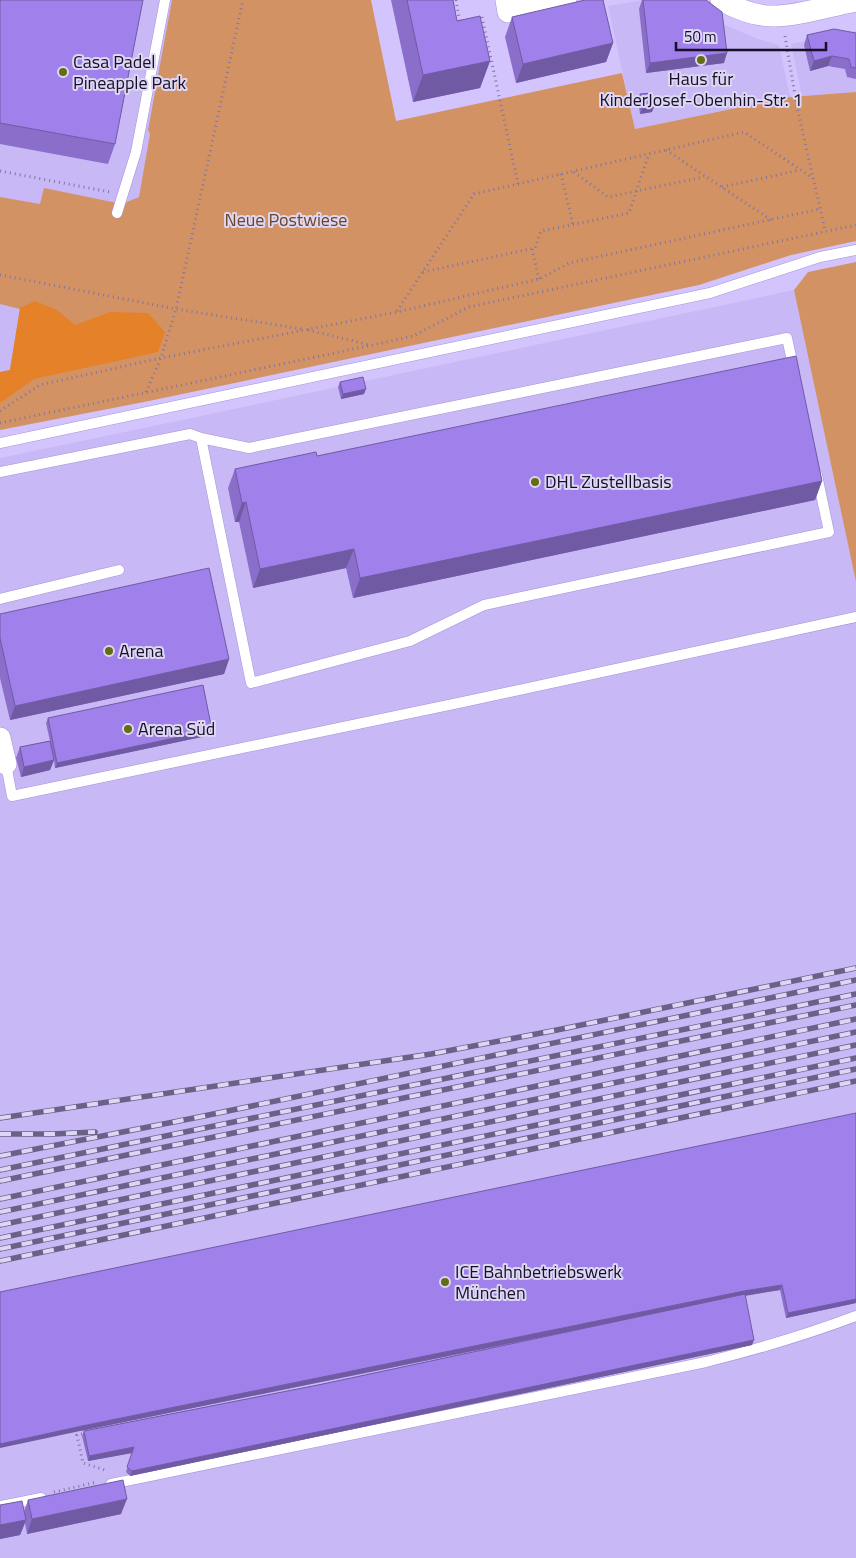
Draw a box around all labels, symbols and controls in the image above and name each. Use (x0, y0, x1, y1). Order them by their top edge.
scale bar (676, 20, 826, 52)
text: 50 m (684, 25, 717, 48)
place label: Casa Padel Pineapple Park (73, 48, 186, 96)
marker: Haus für KinderJosef-Obenhin-Str. 1 (695, 54, 707, 66)
place label: Haus für KinderJosef-Obenhin-Str. 1 (599, 65, 803, 113)
marker: Casa Padel Pineapple Park (57, 66, 69, 78)
park label: Neue Postwiese (225, 206, 347, 233)
place label: DHL Zustellbasis (545, 468, 672, 495)
marker: DHL Zustellbasis (529, 476, 541, 488)
place label: Arena (119, 637, 164, 664)
marker: Arena (103, 645, 115, 657)
place label: Arena Süd (138, 715, 215, 742)
marker: Arena Süd (122, 723, 134, 735)
place label: ICE Bahnbetriebswerk München (455, 1258, 622, 1306)
marker: ICE Bahnbetriebswerk München (439, 1276, 451, 1288)

